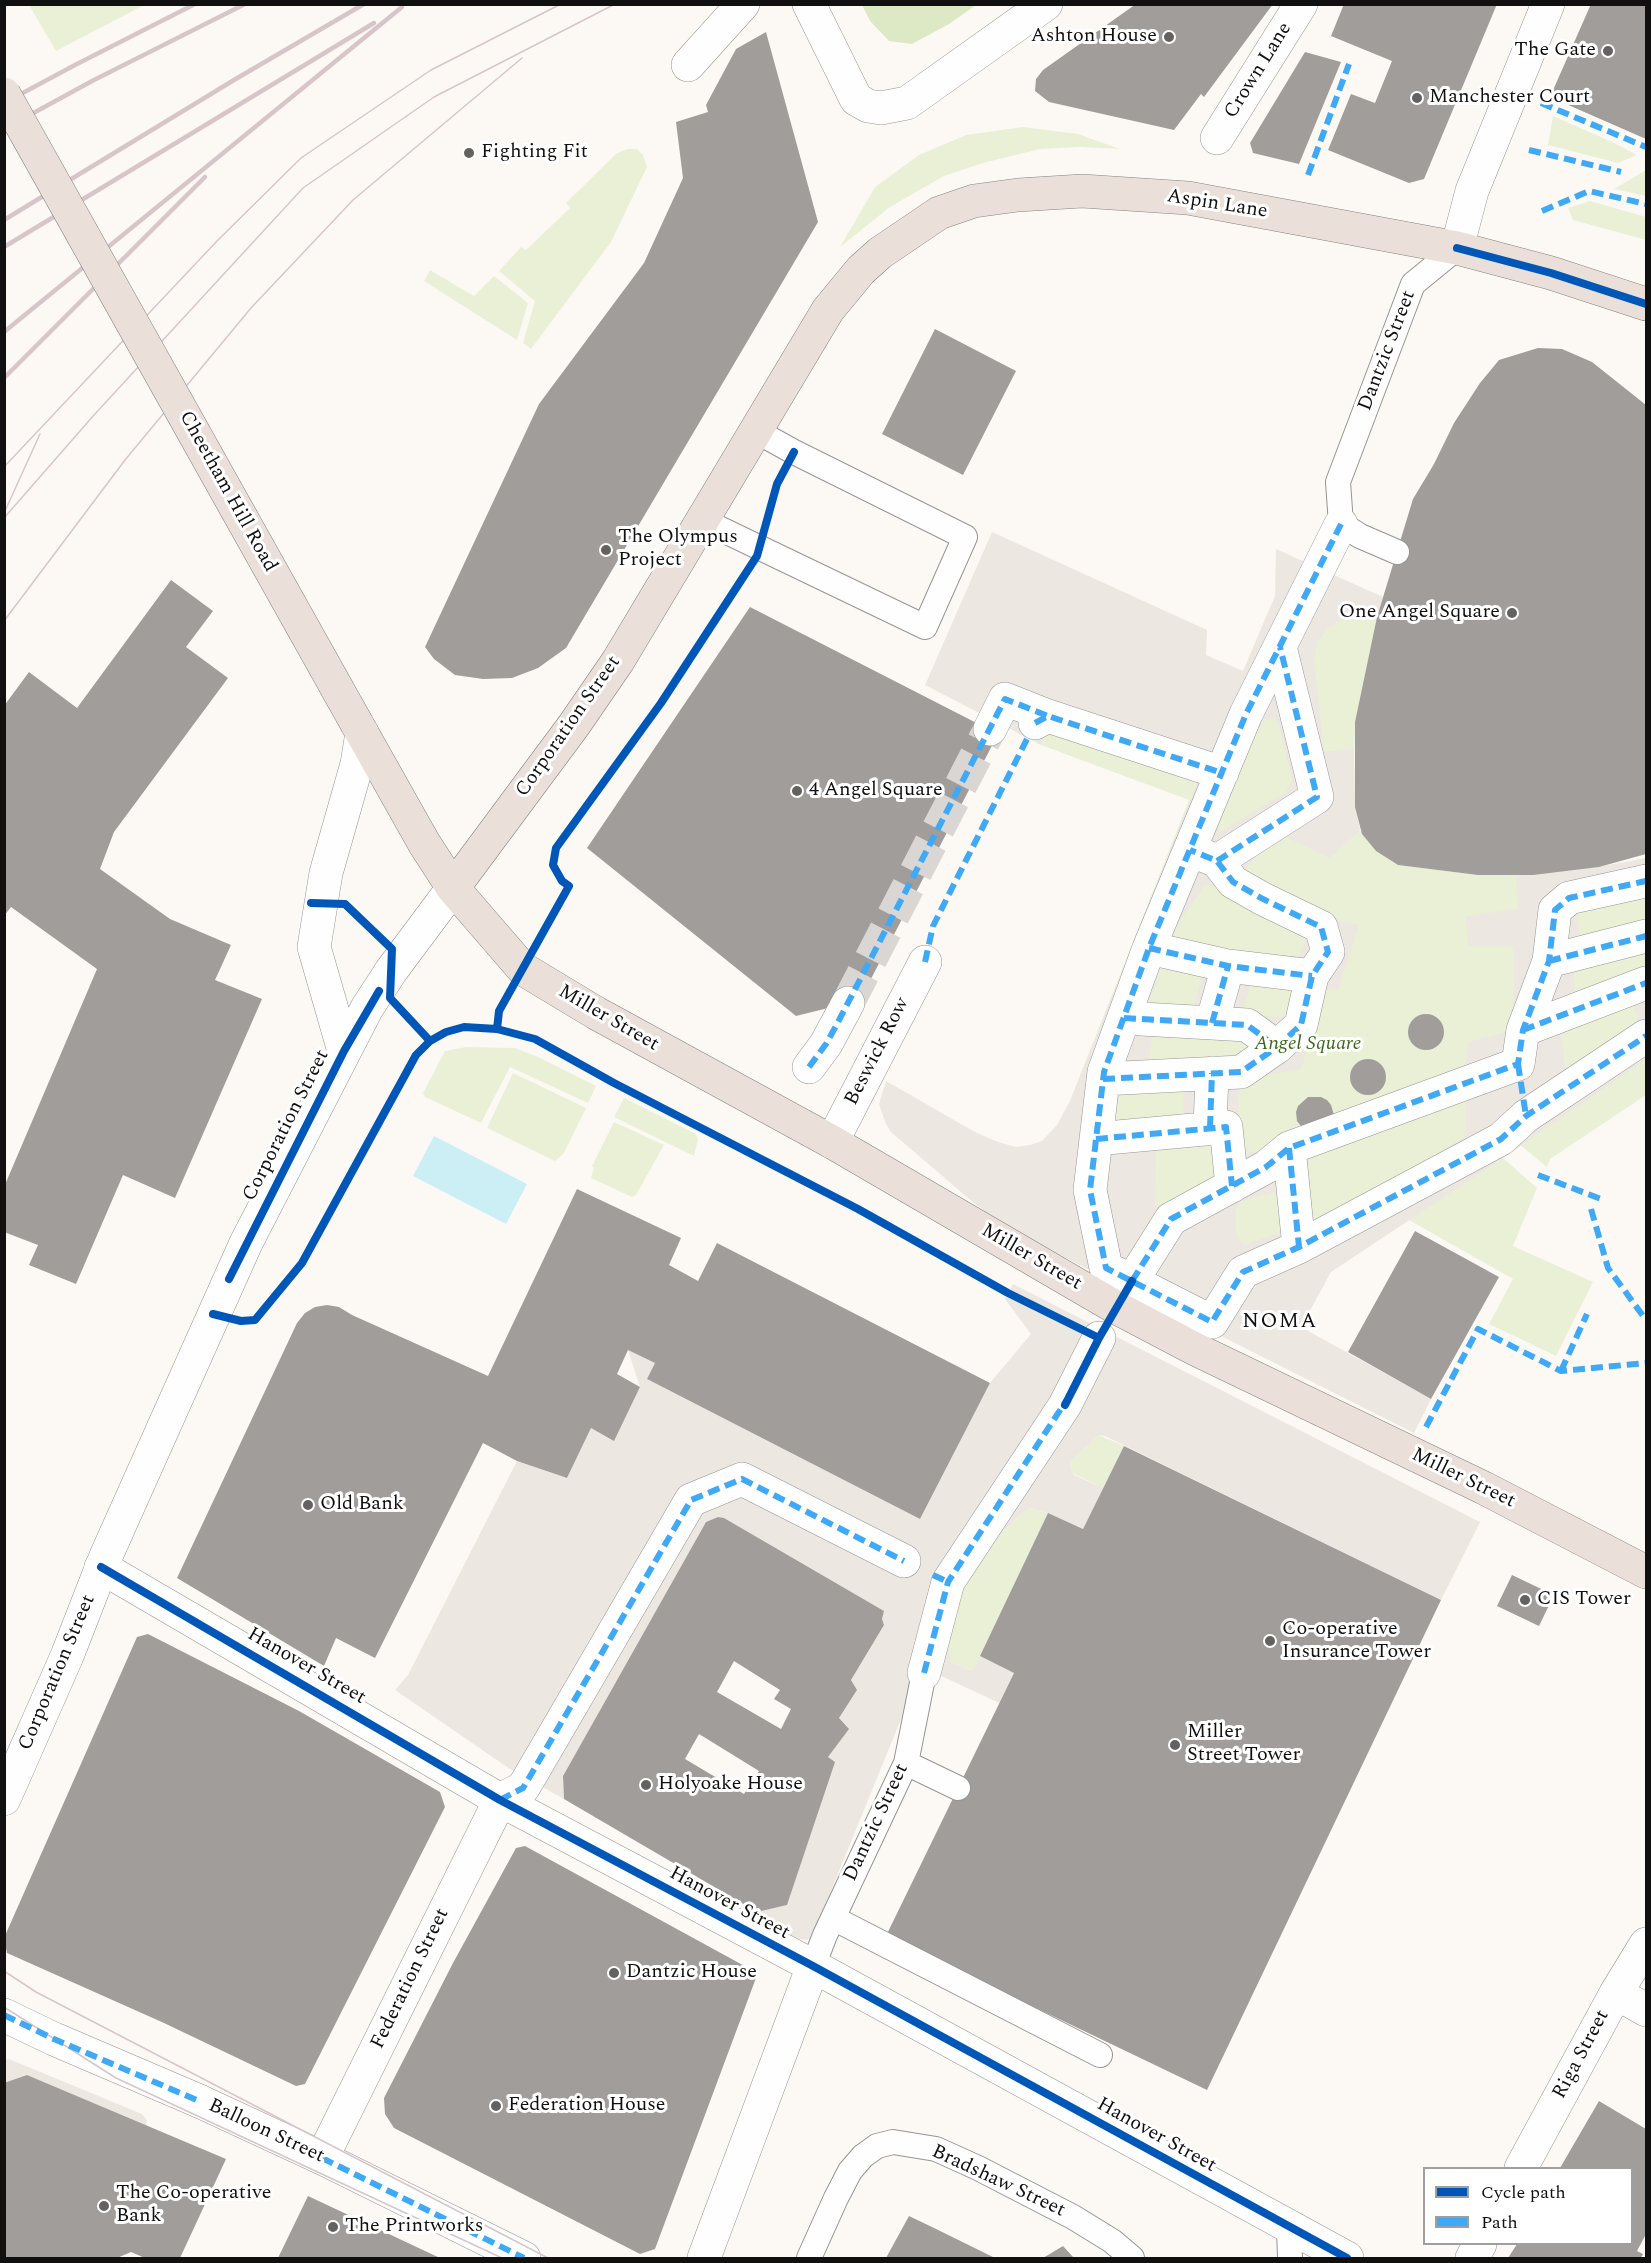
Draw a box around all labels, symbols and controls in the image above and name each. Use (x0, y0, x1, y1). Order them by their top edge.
street label: Crown Lane (1220, 19, 1298, 123)
place label: Ashton House (1031, 25, 1157, 49)
marker: Ashton House (1162, 30, 1176, 44)
place label: The Gate (1514, 39, 1596, 63)
marker: The Gate (1601, 44, 1615, 58)
place label: Manchester Court (1429, 86, 1590, 110)
marker: Manchester Court (1410, 91, 1424, 105)
place label: Fighting Fit (481, 141, 588, 165)
marker: Fighting Fit (462, 146, 476, 160)
street label: Aspin Lane (1165, 185, 1269, 225)
street label: Dantzic Street (1354, 287, 1422, 415)
street label: Cheetham Hill Road (173, 407, 281, 577)
place label: The Olympus Project (618, 526, 738, 573)
marker: The Olympus Project (599, 543, 613, 557)
place label: One Angel Square (1339, 601, 1500, 625)
marker: One Angel Square (1505, 606, 1519, 620)
street label: Corporation Street (511, 652, 627, 802)
place label: 4 Angel Square (809, 779, 943, 803)
marker: 4 Angel Square (790, 784, 804, 798)
street label: Miller Street (553, 981, 663, 1057)
street label: Beswick Row (841, 994, 915, 1110)
park label: Angel Square (1255, 1033, 1361, 1057)
street label: Corporation Street (238, 1046, 336, 1206)
street label: Miller Street (976, 1220, 1086, 1296)
district label: NOMA (1242, 1310, 1318, 1336)
street label: Miller Street (1407, 1444, 1519, 1514)
place label: Old Bank (320, 1493, 404, 1517)
marker: Old Bank (301, 1498, 315, 1512)
place label: CIS Tower (1537, 1588, 1631, 1612)
street label: Corporation Street (14, 1592, 102, 1754)
marker: CIS Tower (1518, 1593, 1532, 1607)
place label: Co-operative Insurance Tower (1282, 1618, 1431, 1665)
street label: Hanover Street (242, 1623, 370, 1711)
marker: Co-operative Insurance Tower (1263, 1634, 1277, 1648)
place label: Miller Street Tower (1187, 1721, 1300, 1768)
marker: Miller Street Tower (1168, 1738, 1182, 1752)
street label: Dantzic Street (839, 1760, 915, 1886)
place label: Holyoake House (658, 1773, 803, 1797)
marker: Holyoake House (639, 1778, 653, 1792)
street label: Hanover Street (665, 1862, 793, 1946)
street label: Federation Street (367, 1905, 455, 2053)
place label: Dantzic House (626, 1961, 757, 1985)
marker: Dantzic House (607, 1966, 621, 1980)
street label: Riga Street (1549, 2006, 1615, 2104)
street label: Hanover Street (1092, 2093, 1220, 2179)
place label: Federation House (508, 2094, 665, 2118)
street label: Balloon Street (204, 2095, 328, 2169)
marker: Federation House (489, 2099, 503, 2113)
street label: Bradshaw Street (927, 2141, 1069, 2223)
legend (1423, 2167, 1633, 2245)
text: Cycle path (1481, 2179, 1566, 2206)
place label: The Co-operative Bank (116, 2182, 271, 2229)
marker: The Co-operative Bank (97, 2199, 111, 2213)
text: Path (1481, 2209, 1518, 2236)
place label: The Printworks (345, 2215, 483, 2239)
marker: The Printworks (326, 2220, 340, 2234)

